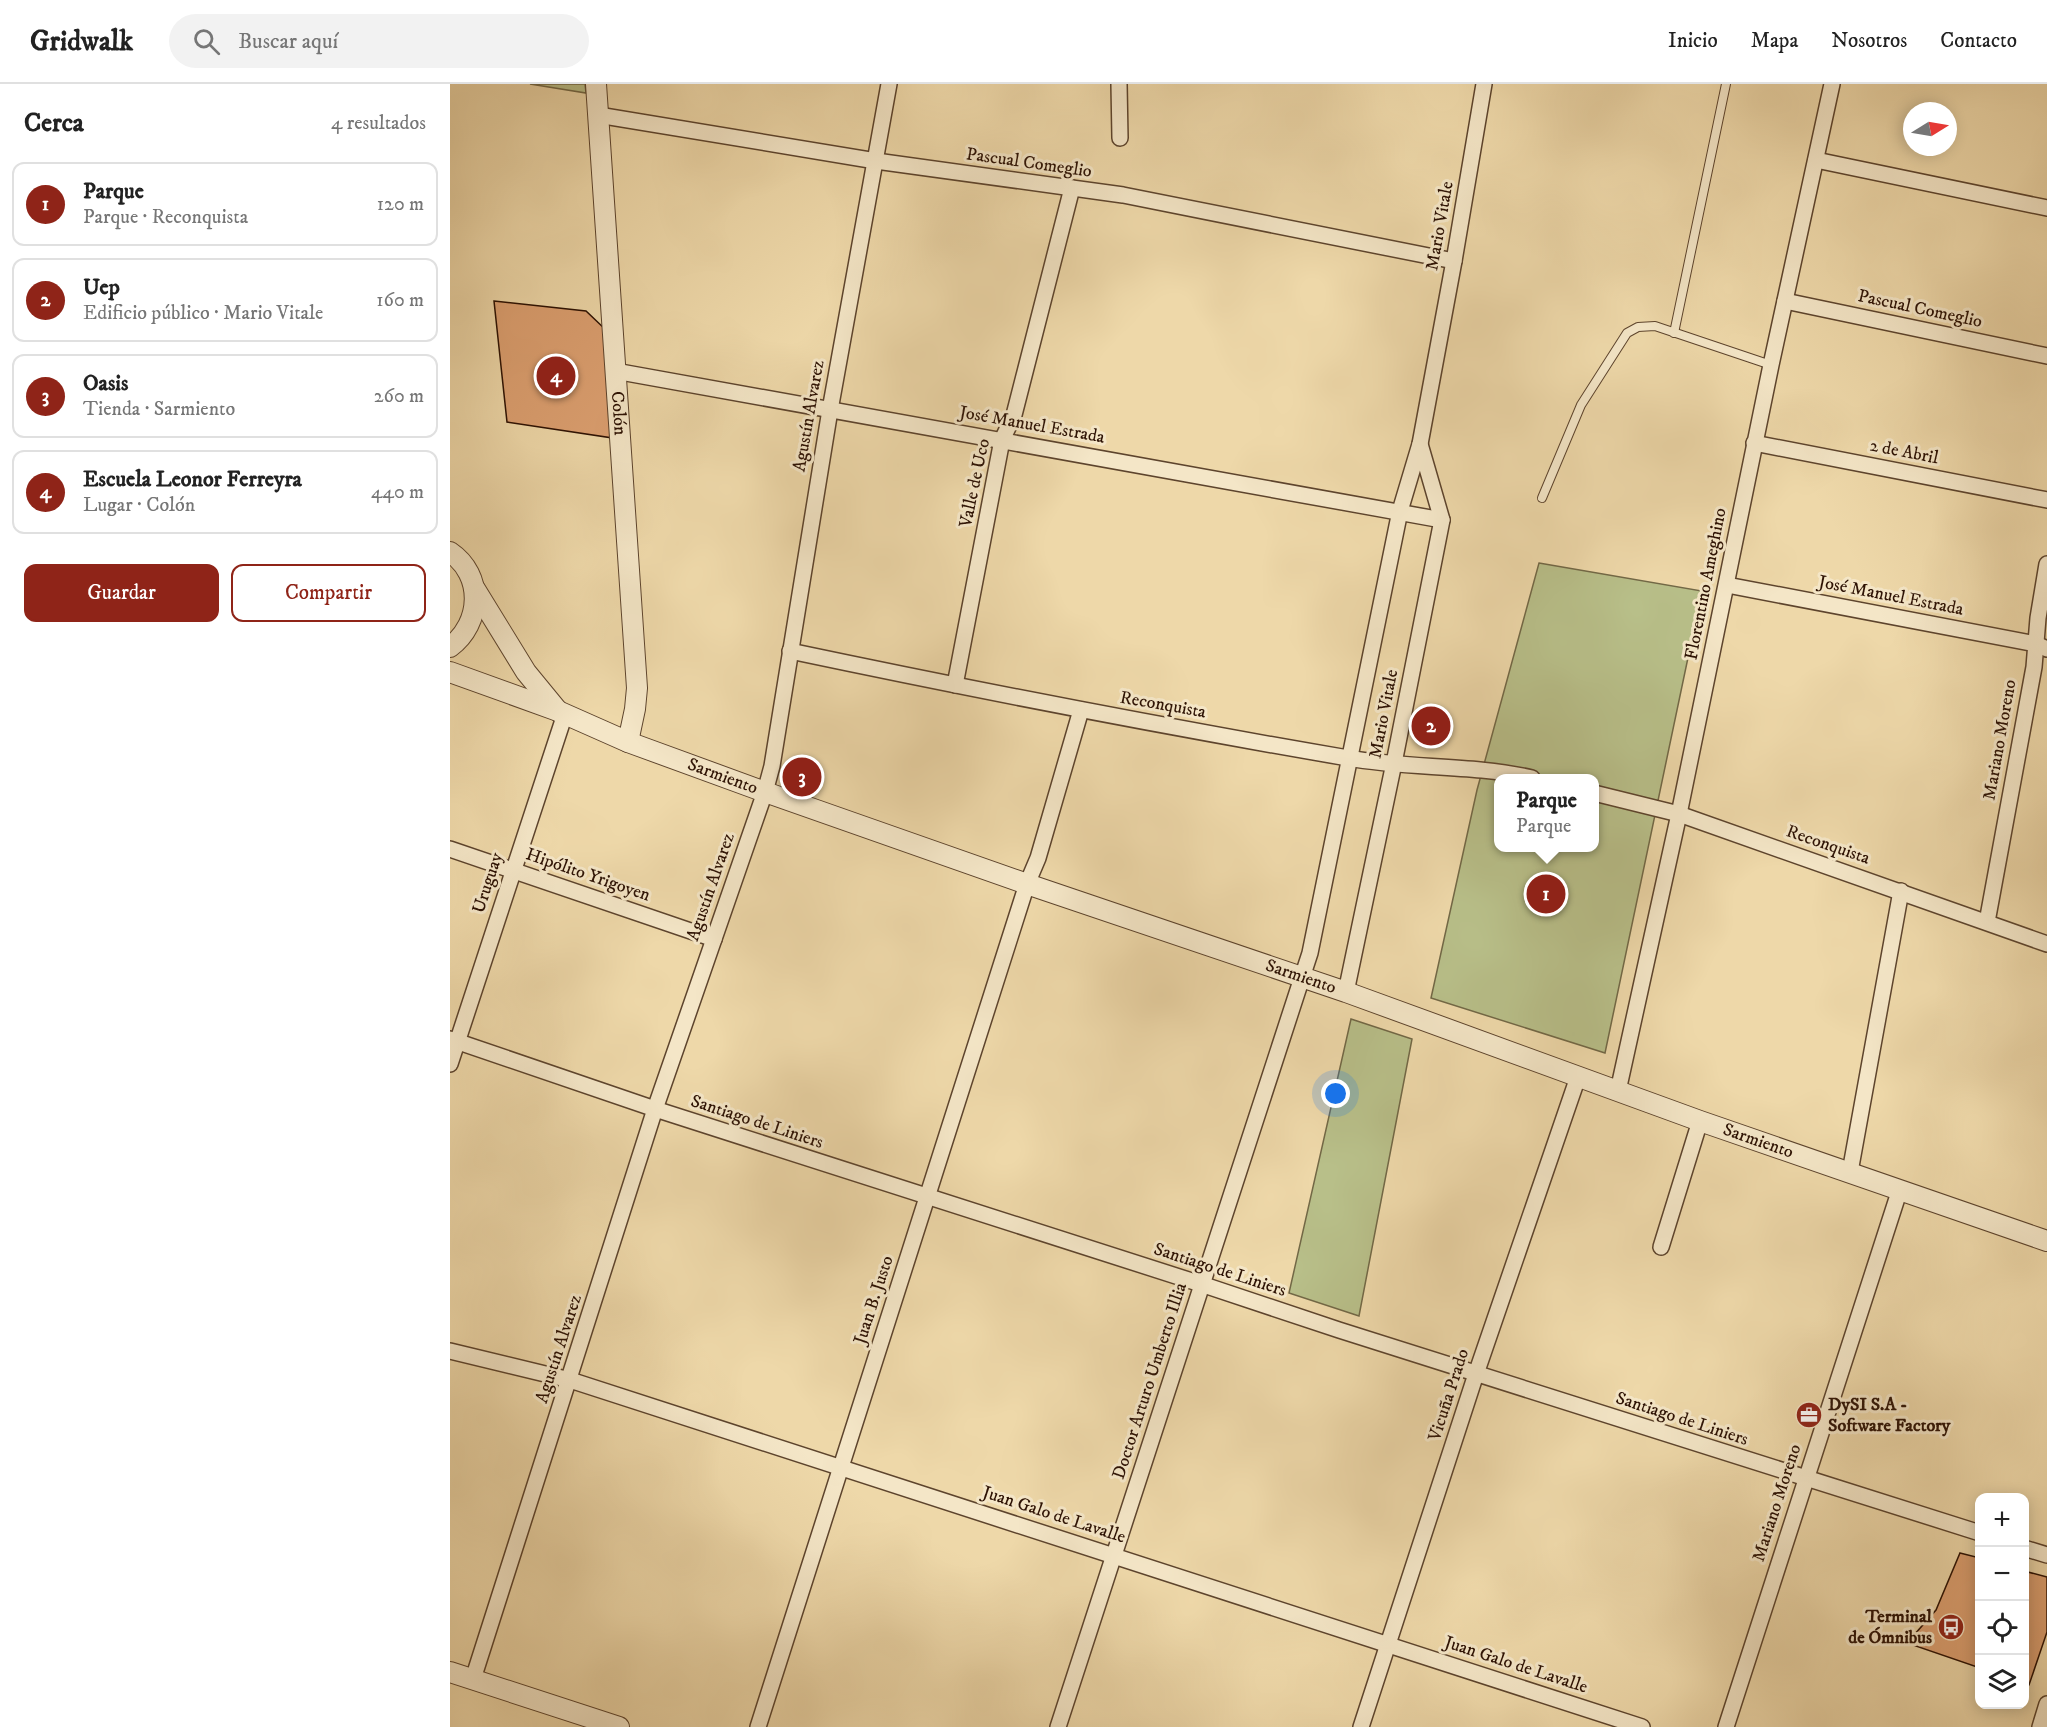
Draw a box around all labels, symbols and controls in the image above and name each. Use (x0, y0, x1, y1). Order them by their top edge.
search box (169, 14, 589, 68)
text: Gridwalk (30, 24, 133, 59)
icon: search (190, 25, 223, 58)
text: Buscar aquí (238, 28, 338, 55)
text: Inicio (1668, 28, 1718, 54)
text: Mapa (1751, 28, 1798, 54)
text: Nosotros (1831, 28, 1907, 54)
text: Contacto (1940, 28, 2017, 54)
north arrow (1903, 102, 1957, 156)
text: Cerca (24, 107, 84, 140)
text: 4 resultados (331, 111, 426, 136)
street label: Pascual Comeglio (965, 143, 1093, 183)
text: Parque (83, 178, 144, 205)
street label: Mario Vitale (1421, 180, 1459, 272)
text: 1 (42, 192, 49, 217)
text: 120 m (377, 192, 424, 217)
text: Parque · Reconquista (83, 205, 248, 230)
text: Uep (83, 274, 120, 301)
street label: Pascual Comeglio (1856, 285, 1984, 333)
text: 2 (41, 288, 50, 313)
text: 160 m (376, 288, 424, 313)
text: Edificio público · Mario Vitale (83, 301, 323, 326)
pin: 4 (536, 354, 576, 398)
street label: Agustín Alvarez (788, 358, 830, 473)
text: Oasis (83, 370, 128, 397)
text: 3 (42, 384, 49, 409)
text: 260 m (374, 384, 424, 409)
street label: Colón (606, 390, 631, 437)
text: Tienda · Sarmiento (83, 397, 235, 422)
street label: José Manuel Estrada (956, 401, 1107, 449)
street label: 2 de Abril (1868, 435, 1941, 470)
street label: Valle de Uco (955, 436, 995, 530)
text: Escuela Leonor Ferreyra (83, 466, 302, 493)
text: 4 (40, 480, 51, 505)
text: 440 m (371, 480, 424, 505)
text: Lugar · Colón (83, 493, 195, 518)
street label: Florentino Ameghino (1680, 506, 1732, 662)
button: Guardar (24, 564, 219, 622)
button: Compartir (231, 564, 426, 622)
street label: José Manuel Estrada (1815, 571, 1966, 621)
street label: Mario Vitale (1365, 668, 1403, 760)
street label: Mariano Moreno (1979, 678, 2021, 802)
street label: Reconquista (1118, 687, 1208, 723)
pin: 2 (1412, 704, 1450, 748)
street label: Sarmiento (684, 754, 761, 799)
pin: 3 (782, 754, 822, 800)
popup (1494, 774, 1599, 852)
text: Parque (1516, 787, 1577, 814)
text: Parque (1516, 814, 1571, 839)
street label: Reconquista (1783, 820, 1873, 870)
street label: Agustín Alvarez (682, 830, 740, 944)
street label: Hipólito Yrigoyen (523, 843, 654, 907)
street label: Uruguay (468, 850, 508, 916)
pin: 1 (1526, 872, 1566, 916)
street label: Sarmiento (1263, 955, 1339, 999)
your location (1321, 1079, 1350, 1108)
street label: Santiago de Liniers (688, 1090, 826, 1154)
street label: Sarmiento (1720, 1119, 1797, 1164)
street label: Santiago de Liniers (1151, 1238, 1289, 1302)
street label: Juan B. Justo (849, 1253, 899, 1349)
street label: Doctor Arturo Umberto Illia (1108, 1280, 1192, 1482)
street label: Agustín Alvarez (531, 1292, 587, 1406)
street label: Vicuña Prado (1423, 1346, 1474, 1445)
street label: Santiago de Liniers (1613, 1387, 1751, 1451)
place label: DySI S.A - Software Factory (1828, 1394, 1951, 1437)
office icon: DySI S.A - Software Factory (1794, 1400, 1824, 1430)
street label: Mariano Moreno (1748, 1441, 1806, 1564)
street label: Juan Galo de Lavalle (978, 1481, 1128, 1549)
map controls (1975, 1493, 2029, 1709)
button: + (1975, 1493, 2029, 1547)
button: − (1975, 1547, 2029, 1601)
button: locate (1975, 1601, 2029, 1655)
place label: Terminal de Ómnibus (1848, 1606, 1933, 1649)
bus stop icon: Terminal de Ómnibus (1936, 1612, 1966, 1642)
street label: Juan Galo de Lavalle (1440, 1631, 1590, 1699)
button: layers (1975, 1655, 2029, 1709)

